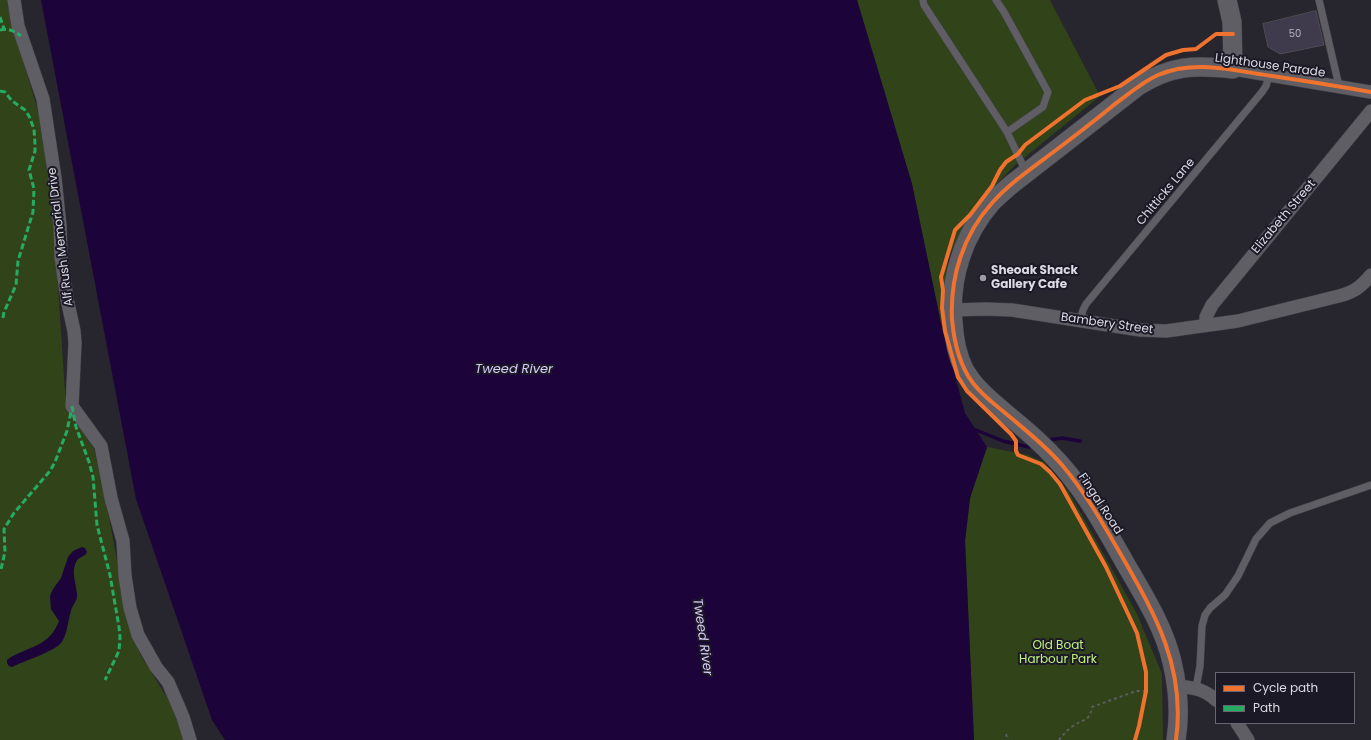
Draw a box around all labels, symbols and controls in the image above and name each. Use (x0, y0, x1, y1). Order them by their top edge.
house number: 50 (1289, 28, 1301, 40)
street label: Lighthouse Parade (1214, 51, 1326, 81)
street label: Chitticks Lane (1134, 156, 1198, 228)
street label: Alf Rush Memorial Drive (45, 167, 77, 307)
street label: Elizabeth Street (1249, 177, 1319, 257)
place label: Sheoak Shack Gallery Cafe (991, 264, 1078, 292)
marker: Sheoak Shack Gallery Cafe (978, 273, 988, 283)
street label: Bambery Street (1060, 310, 1154, 338)
water label: Tweed River (475, 362, 553, 378)
street label: Fingal Road (1075, 471, 1125, 537)
water label: Tweed River (689, 597, 715, 677)
park label: Old Boat Harbour Park (1019, 639, 1097, 667)
legend (1215, 672, 1355, 724)
text: Cycle path (1253, 679, 1318, 696)
text: Path (1253, 699, 1280, 716)

